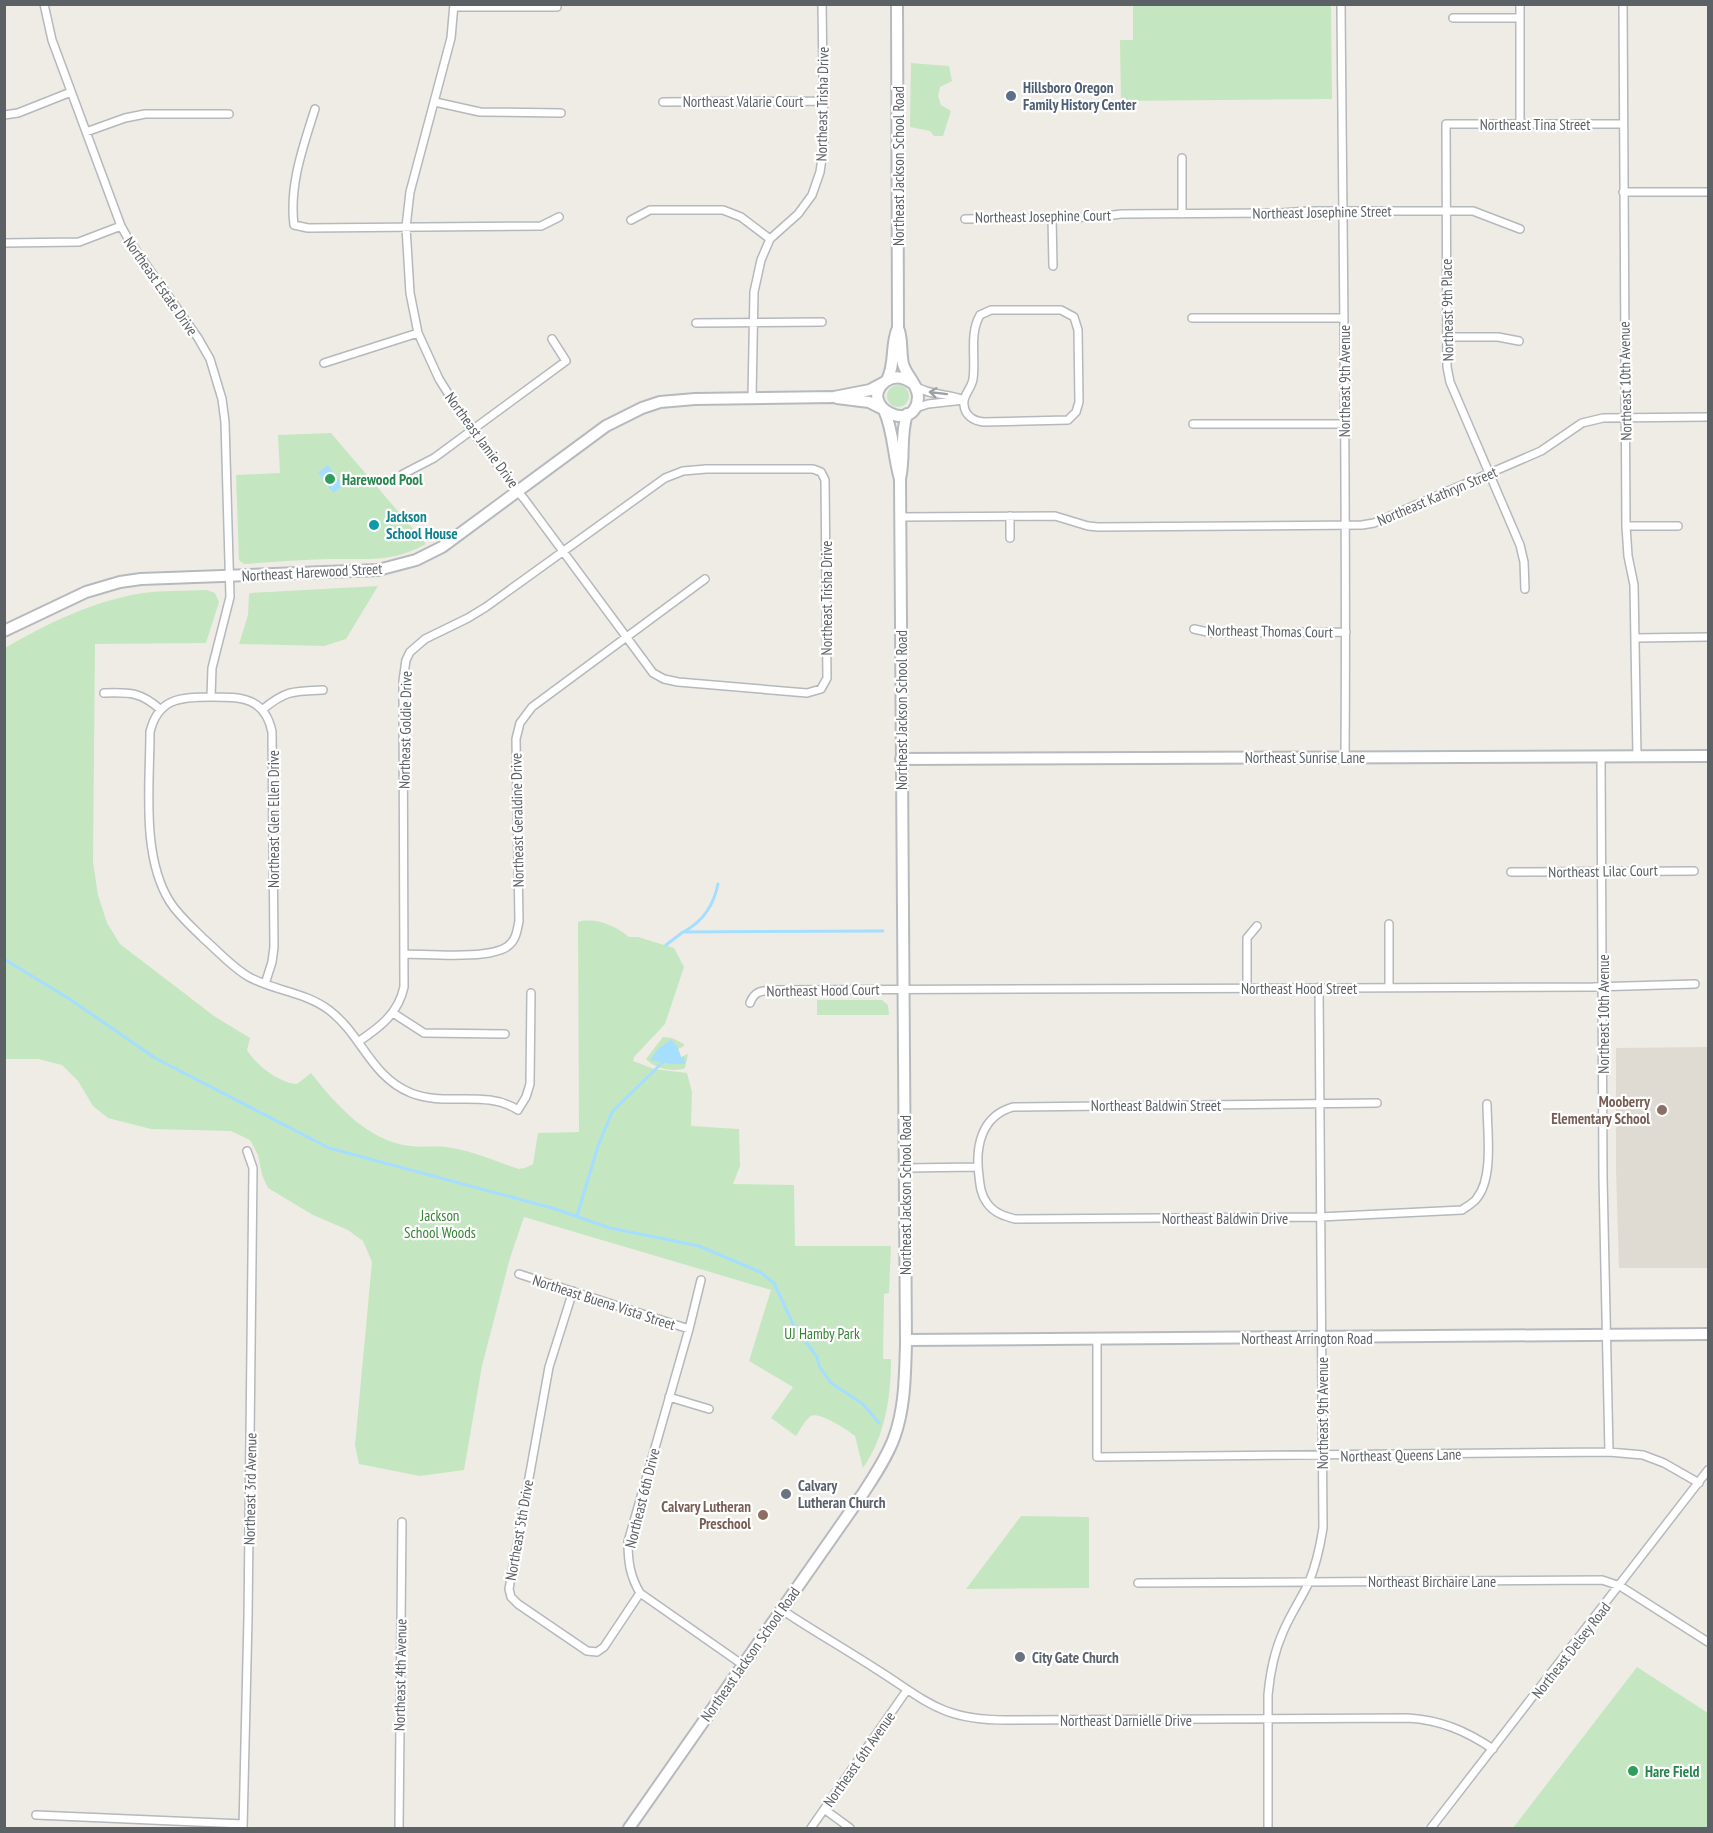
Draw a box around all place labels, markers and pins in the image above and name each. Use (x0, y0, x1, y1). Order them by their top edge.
place label: Hillsboro Oregon Family History Center (1023, 78, 1137, 114)
marker: Hillsboro Oregon Family History Center (1004, 89, 1018, 103)
place label: Harewood Pool (342, 470, 423, 489)
marker: Harewood Pool (323, 472, 337, 486)
place label: Jackson School House (385, 507, 458, 543)
marker: Jackson School House (367, 518, 381, 532)
place label: Mooberry Elementary School (1551, 1092, 1651, 1128)
marker: Mooberry Elementary School (1655, 1103, 1669, 1117)
place label: Calvary Lutheran Church (798, 1476, 886, 1512)
marker: Calvary Lutheran Church (779, 1487, 793, 1501)
place label: Calvary Lutheran Preschool (661, 1497, 751, 1533)
marker: Calvary Lutheran Preschool (756, 1508, 770, 1522)
place label: City Gate Church (1032, 1648, 1119, 1667)
marker: City Gate Church (1013, 1650, 1027, 1664)
place label: Hare Field (1645, 1762, 1700, 1781)
marker: Hare Field (1626, 1764, 1640, 1778)

